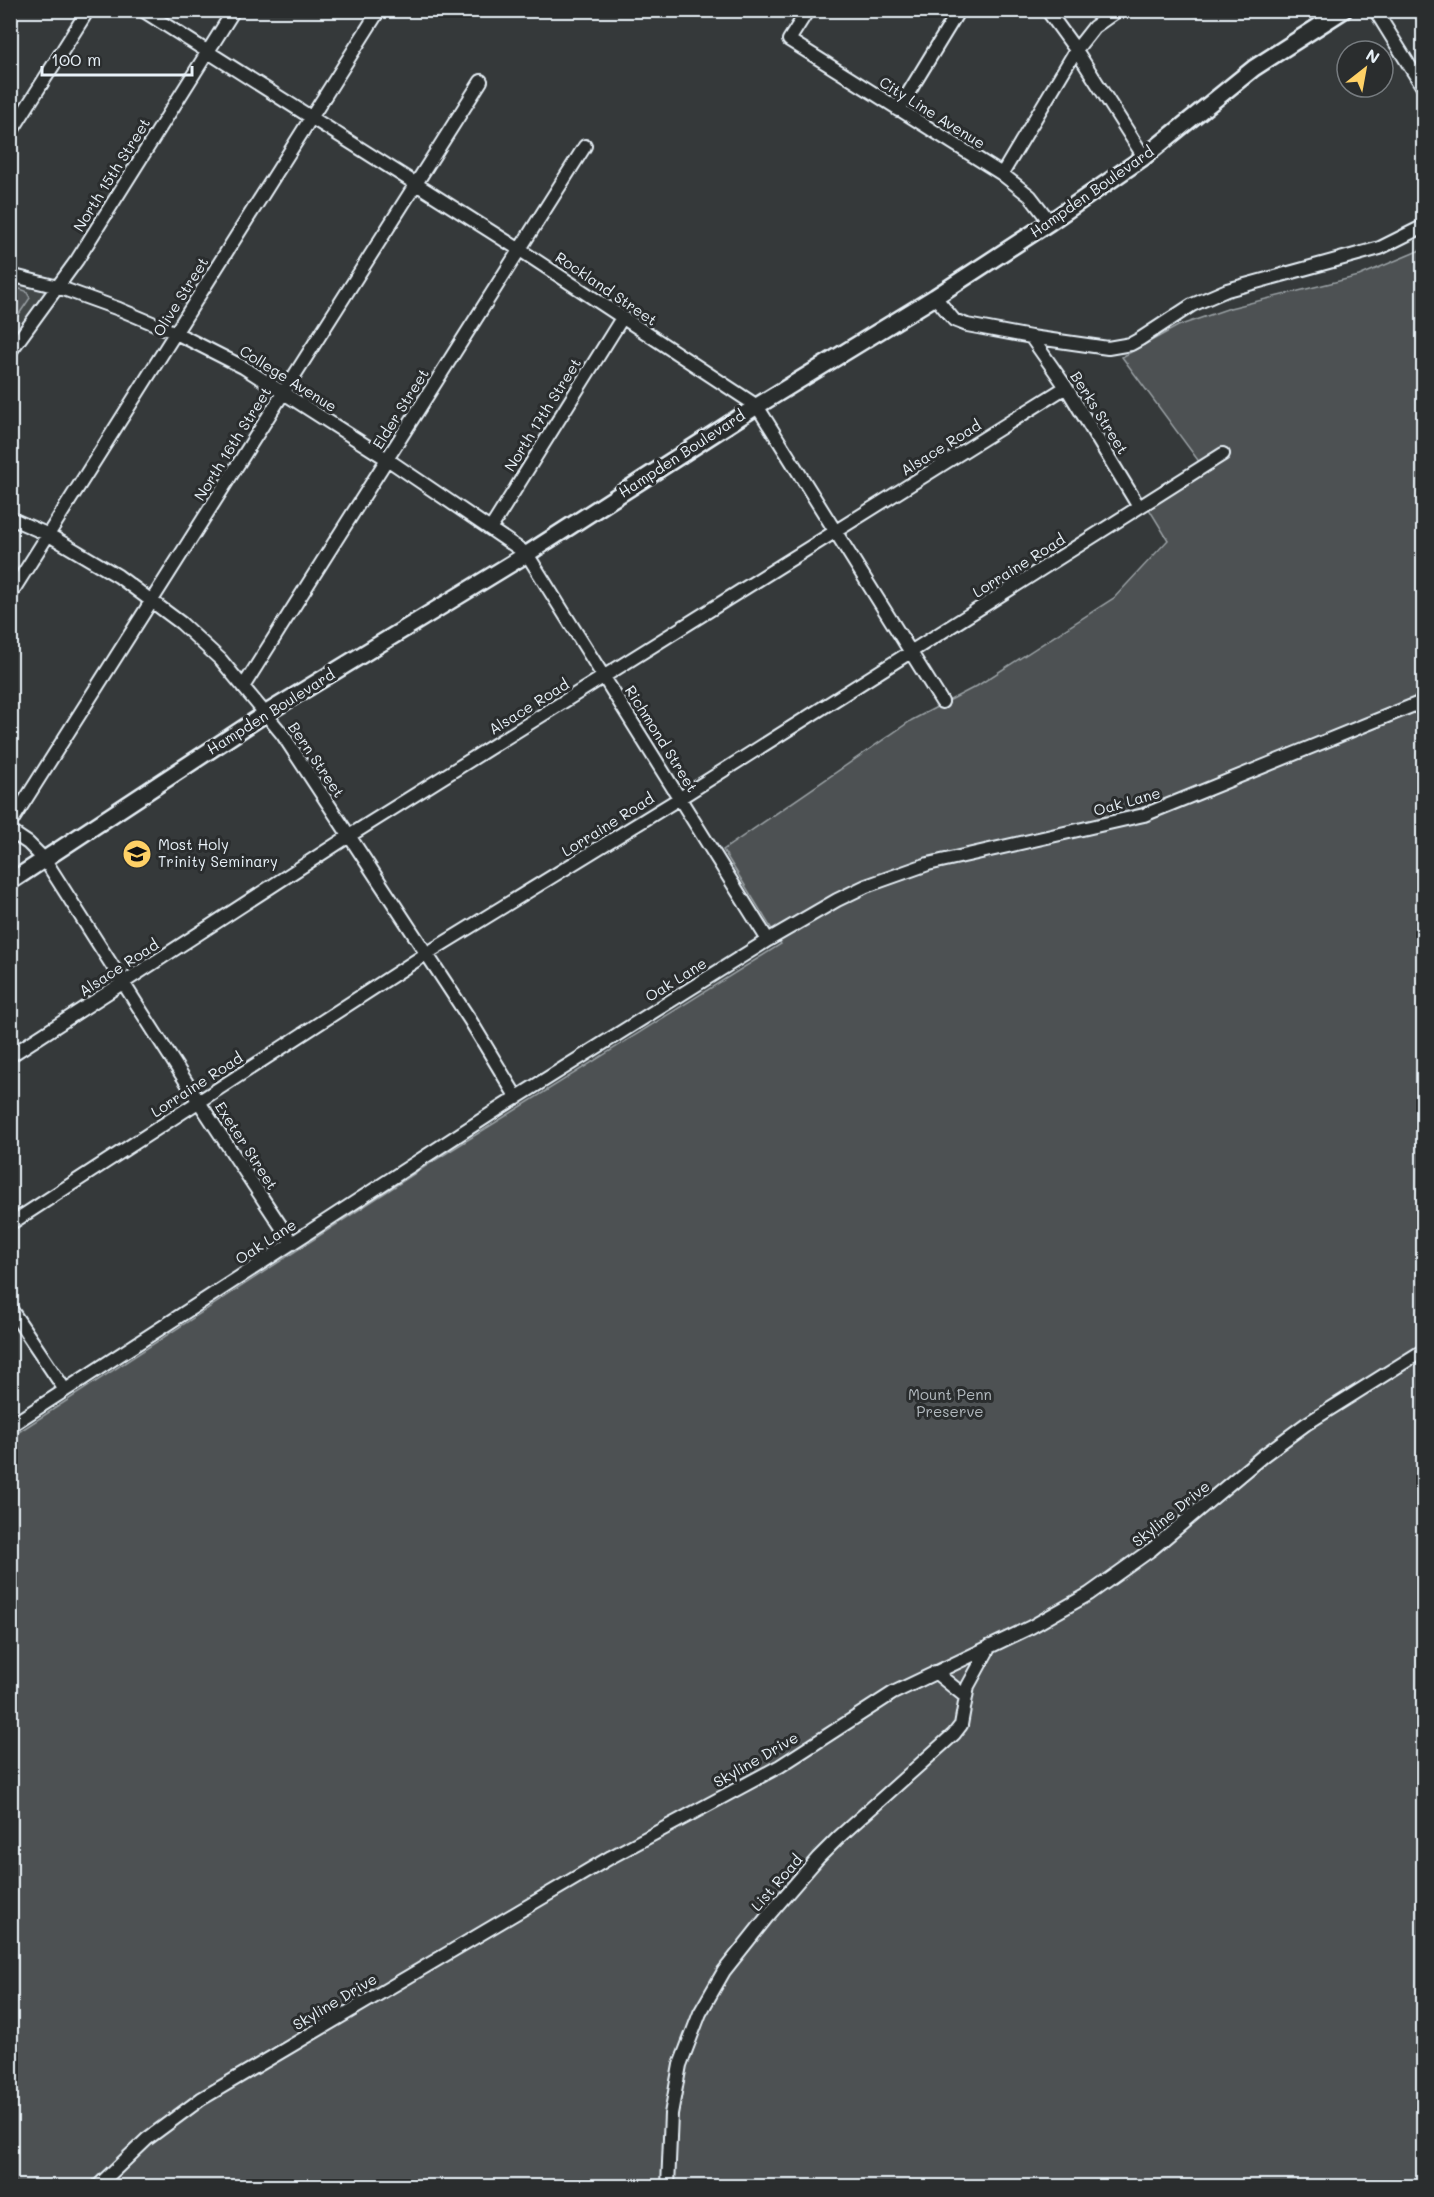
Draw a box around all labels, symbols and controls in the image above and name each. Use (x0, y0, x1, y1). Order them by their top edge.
scale bar (42, 39, 192, 77)
north arrow (1335, 39, 1395, 99)
text: N (1362, 44, 1384, 68)
text: 100 m (51, 47, 101, 71)
street label: City Line Avenue (876, 72, 989, 153)
street label: North 15th Street (68, 114, 154, 235)
street label: Hampden Boulevard (1026, 141, 1157, 242)
street label: Rockland Street (552, 247, 661, 330)
street label: Olive Street (148, 253, 212, 340)
street label: College Avenue (236, 340, 341, 416)
street label: North 17th Street (499, 354, 585, 475)
street label: Elder Street (367, 364, 433, 452)
street label: Berks Street (1066, 367, 1133, 458)
street label: North 16th Street (189, 383, 275, 504)
street label: Hampden Boulevard (614, 405, 749, 502)
street label: Alsace Road (897, 415, 984, 480)
street label: Lorraine Road (968, 529, 1069, 602)
street label: Hampden Boulevard (203, 664, 338, 759)
street label: Alsace Road (485, 674, 572, 739)
street label: Richmond Street (621, 681, 703, 796)
street label: Bern Street (284, 718, 349, 801)
street label: Oak Lane (1091, 782, 1163, 820)
street label: Lorraine Road (557, 788, 658, 861)
place label: Most Holy Trinity Seminary (158, 834, 278, 871)
school or university icon: Most Holy Trinity Seminary (121, 838, 153, 870)
street label: Alsace Road (75, 934, 162, 1000)
street label: Oak Lane (641, 952, 710, 1006)
street label: Lorraine Road (147, 1047, 246, 1121)
street label: Exeter Street (211, 1097, 283, 1193)
street label: Oak Lane (231, 1214, 300, 1268)
park label: Mount Penn Preserve (908, 1384, 992, 1421)
street label: Skyline Drive (1127, 1476, 1213, 1551)
street label: Skyline Drive (710, 1727, 801, 1791)
street label: List Road (746, 1850, 806, 1915)
street label: Skyline Drive (289, 1968, 380, 2034)

